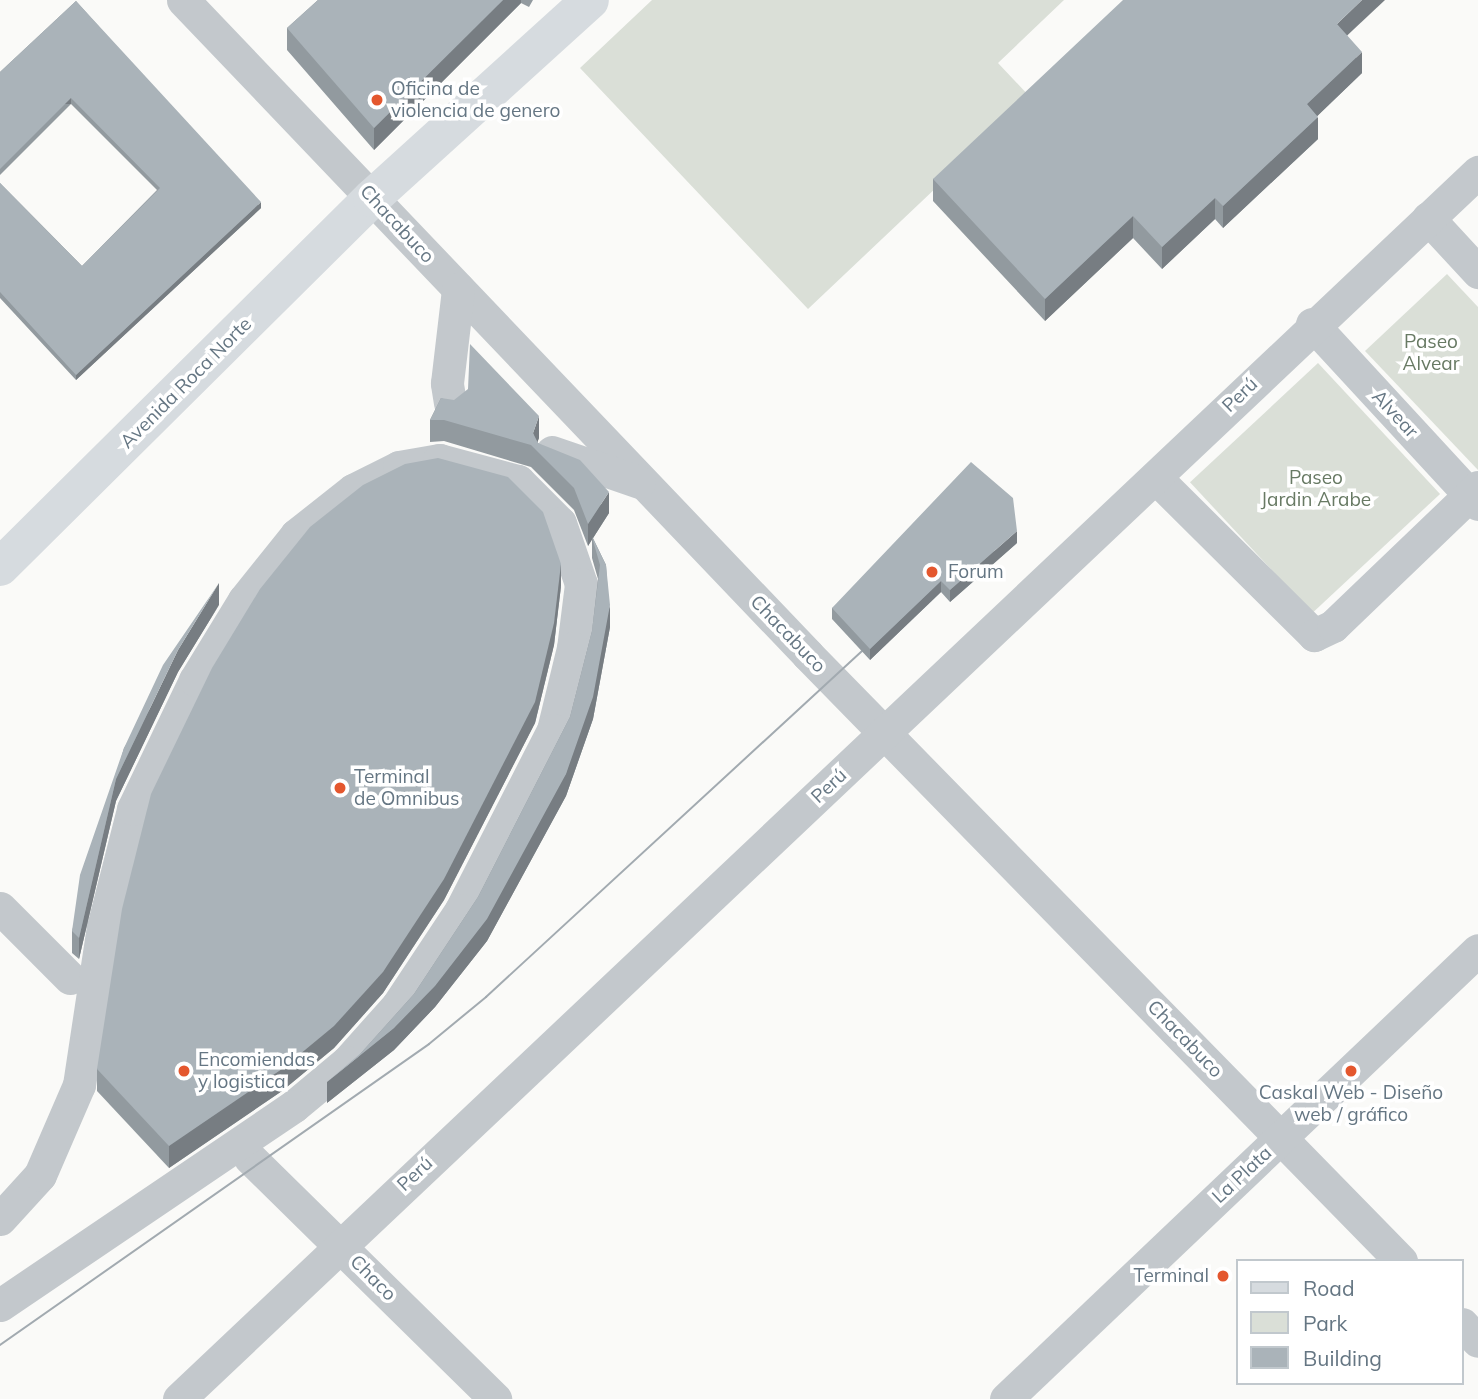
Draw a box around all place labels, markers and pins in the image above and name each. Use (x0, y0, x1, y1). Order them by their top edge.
place label: Oficina de violencia de genero (391, 78, 560, 122)
marker: Oficina de violencia de genero (369, 92, 385, 108)
place label: Forum (948, 561, 1004, 583)
marker: Forum (922, 562, 942, 582)
place label: Terminal de Omnibus (354, 766, 459, 810)
marker: Terminal de Omnibus (332, 780, 348, 796)
place label: Encomiendas y logistica (198, 1049, 315, 1093)
marker: Encomiendas y logistica (176, 1063, 192, 1079)
marker: Caskal Web - Diseño web / gráfico (1343, 1063, 1359, 1079)
place label: Caskal Web - Diseño web / gráfico (1259, 1082, 1443, 1126)
place label: Terminal (1133, 1265, 1209, 1287)
marker: Terminal (1215, 1268, 1231, 1284)

